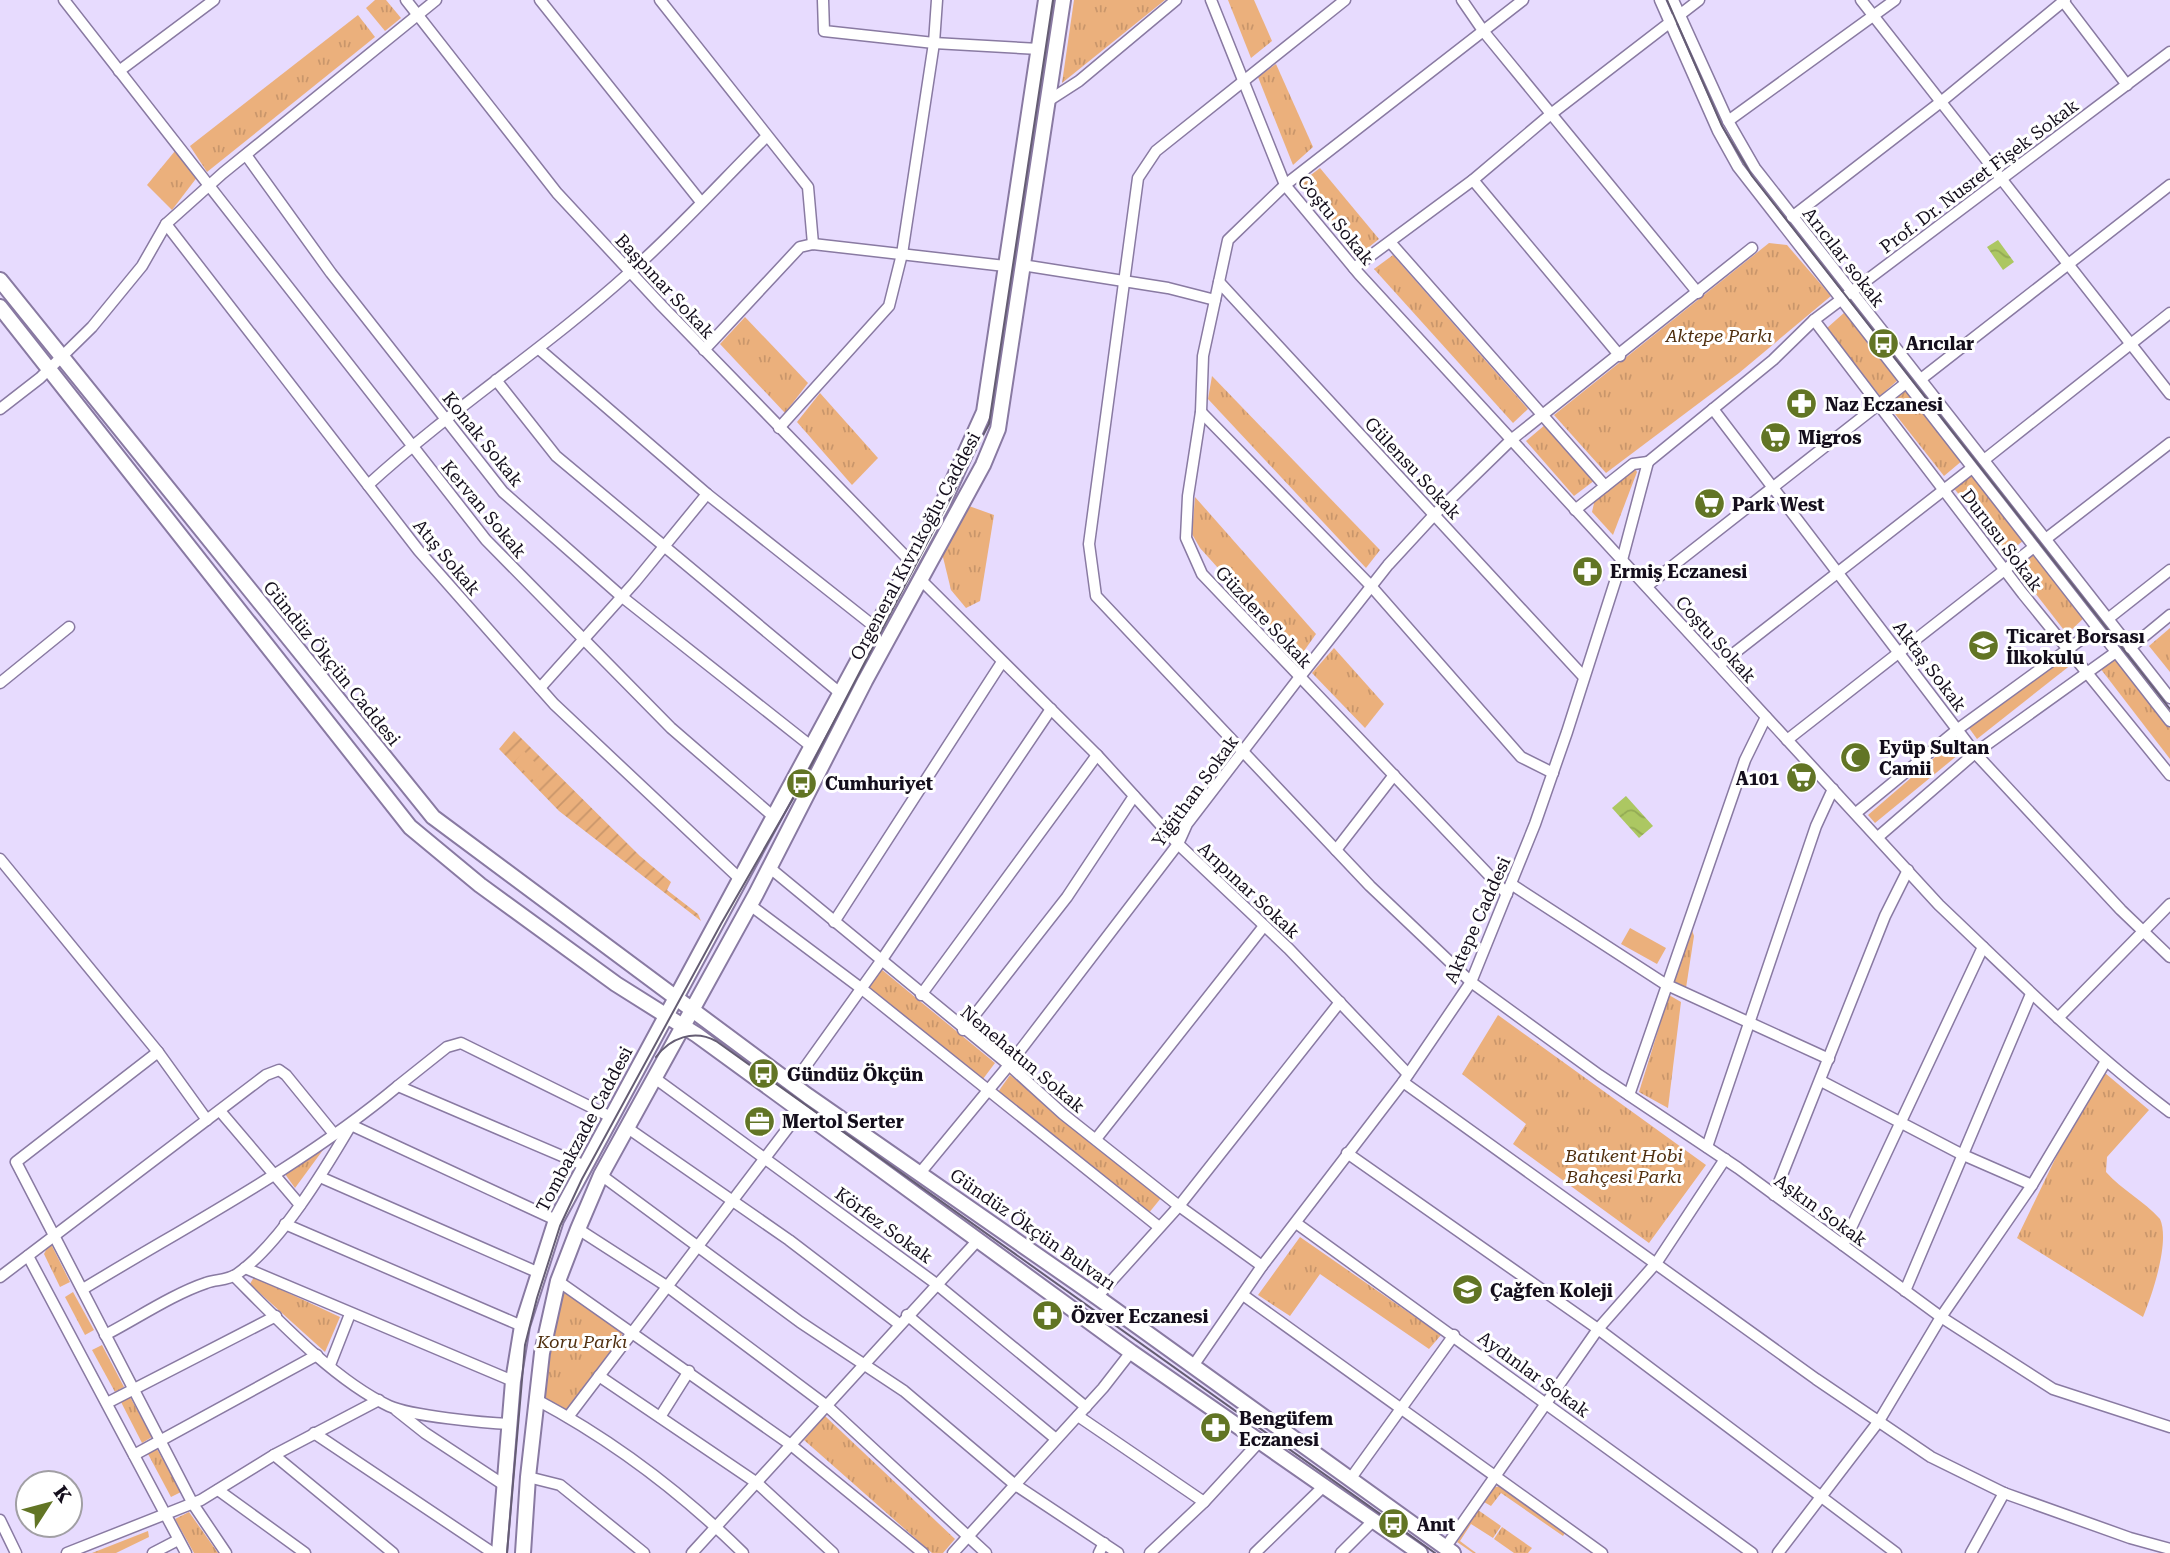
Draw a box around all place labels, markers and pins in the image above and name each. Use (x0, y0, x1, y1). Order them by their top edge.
bus stop icon: Arıcılar (1866, 326, 1900, 360)
place label: Arıcılar (1906, 333, 1974, 354)
pharmacy icon: Naz Eczanesi (1785, 387, 1819, 421)
place label: Naz Eczanesi (1825, 394, 1943, 415)
supermarket icon: Migros (1758, 420, 1792, 454)
place label: Migros (1798, 427, 1861, 448)
supermarket icon: Park West (1692, 487, 1726, 521)
place label: Park West (1732, 494, 1825, 515)
pharmacy icon: Ermiş Eczanesi (1570, 554, 1604, 588)
place label: Ermiş Eczanesi (1610, 561, 1747, 582)
place label: Ticaret Borsası İlkokulu (2006, 626, 2145, 668)
school or university icon: Ticaret Borsası İlkokulu (1966, 629, 2000, 663)
place label: Eyüp Sultan Camii (1879, 737, 1989, 779)
mosque icon: Eyüp Sultan Camii (1839, 740, 1873, 774)
supermarket icon: A101 (1785, 761, 1819, 795)
bus stop icon: Cumhuriyet (785, 766, 819, 800)
place label: A101 (1736, 768, 1779, 789)
place label: Cumhuriyet (825, 773, 933, 794)
bus stop icon: Gündüz Ökçün (747, 1057, 781, 1091)
place label: Gündüz Ökçün (787, 1063, 923, 1085)
office icon: Mertol Serter (742, 1104, 776, 1138)
place label: Mertol Serter (782, 1111, 904, 1132)
school or university icon: Çağfen Koleji (1450, 1273, 1484, 1307)
place label: Çağfen Koleji (1490, 1280, 1613, 1301)
pharmacy icon: Özver Eczanesi (1031, 1299, 1065, 1333)
place label: Özver Eczanesi (1071, 1305, 1209, 1327)
place label: Bengüfem Eczanesi (1239, 1408, 1334, 1450)
pharmacy icon: Bengüfem Eczanesi (1199, 1411, 1233, 1445)
bus stop icon: Anıt (1377, 1507, 1411, 1541)
place label: Anıt (1417, 1514, 1455, 1535)

